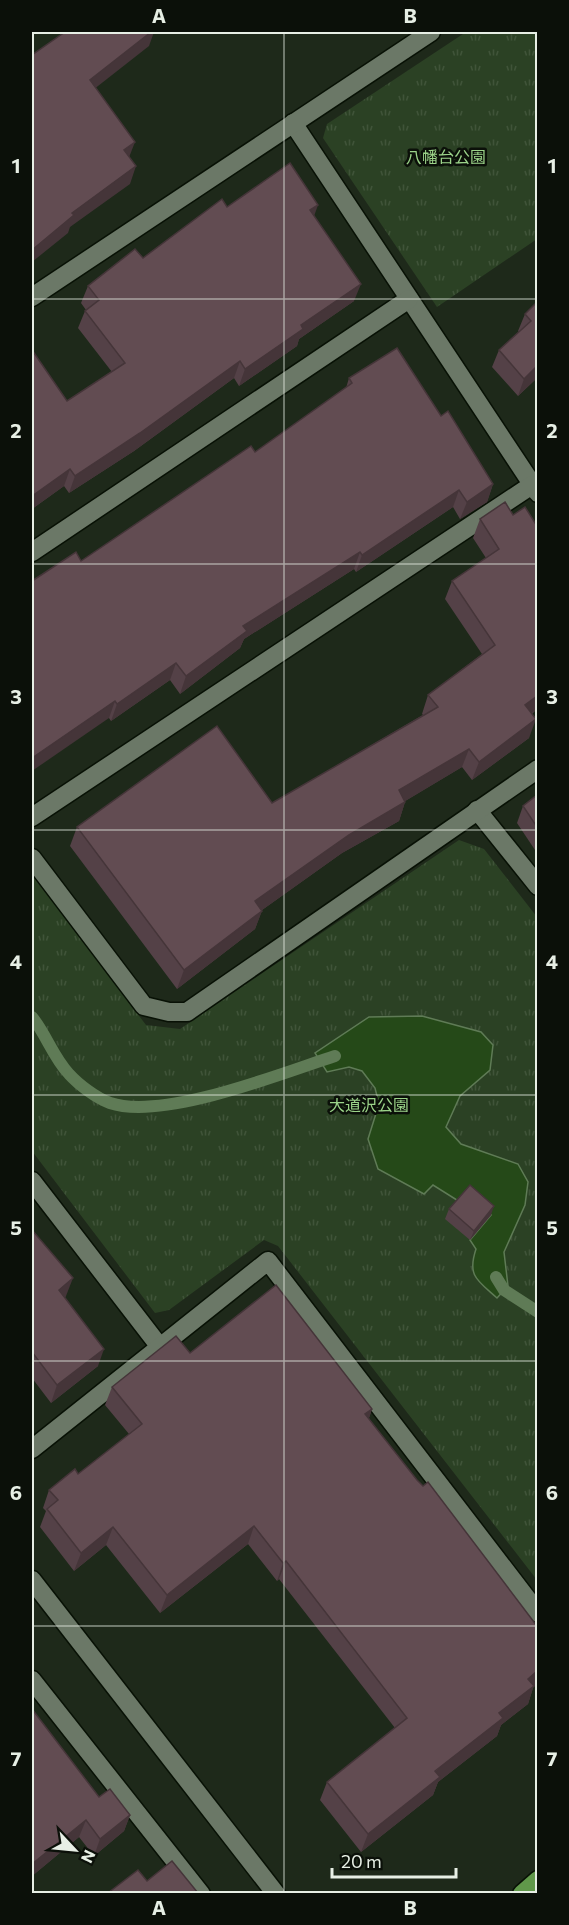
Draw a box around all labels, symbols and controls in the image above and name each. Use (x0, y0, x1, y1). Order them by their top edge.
text: A (152, 3, 166, 27)
text: B (403, 3, 417, 27)
park label: 八幡台公園 (406, 147, 486, 166)
text: 1 (11, 153, 21, 177)
text: 1 (547, 153, 557, 177)
text: 2 (10, 418, 22, 442)
text: 2 (546, 418, 558, 442)
text: 3 (10, 684, 22, 708)
text: 3 (546, 684, 558, 708)
text: 4 (10, 949, 22, 973)
text: 4 (546, 949, 558, 973)
park label: 大道沢公園 (329, 1095, 409, 1114)
text: 5 (10, 1215, 22, 1239)
text: 5 (546, 1215, 558, 1239)
text: 6 (10, 1480, 22, 1504)
text: 6 (546, 1480, 558, 1504)
text: 7 (11, 1746, 22, 1770)
text: 7 (547, 1746, 558, 1770)
north arrow (45, 1820, 105, 1880)
scale bar (332, 1841, 456, 1879)
text: N (78, 1847, 100, 1866)
text: 20 m (341, 1850, 382, 1872)
text: A (152, 1895, 166, 1919)
text: B (403, 1895, 417, 1919)

